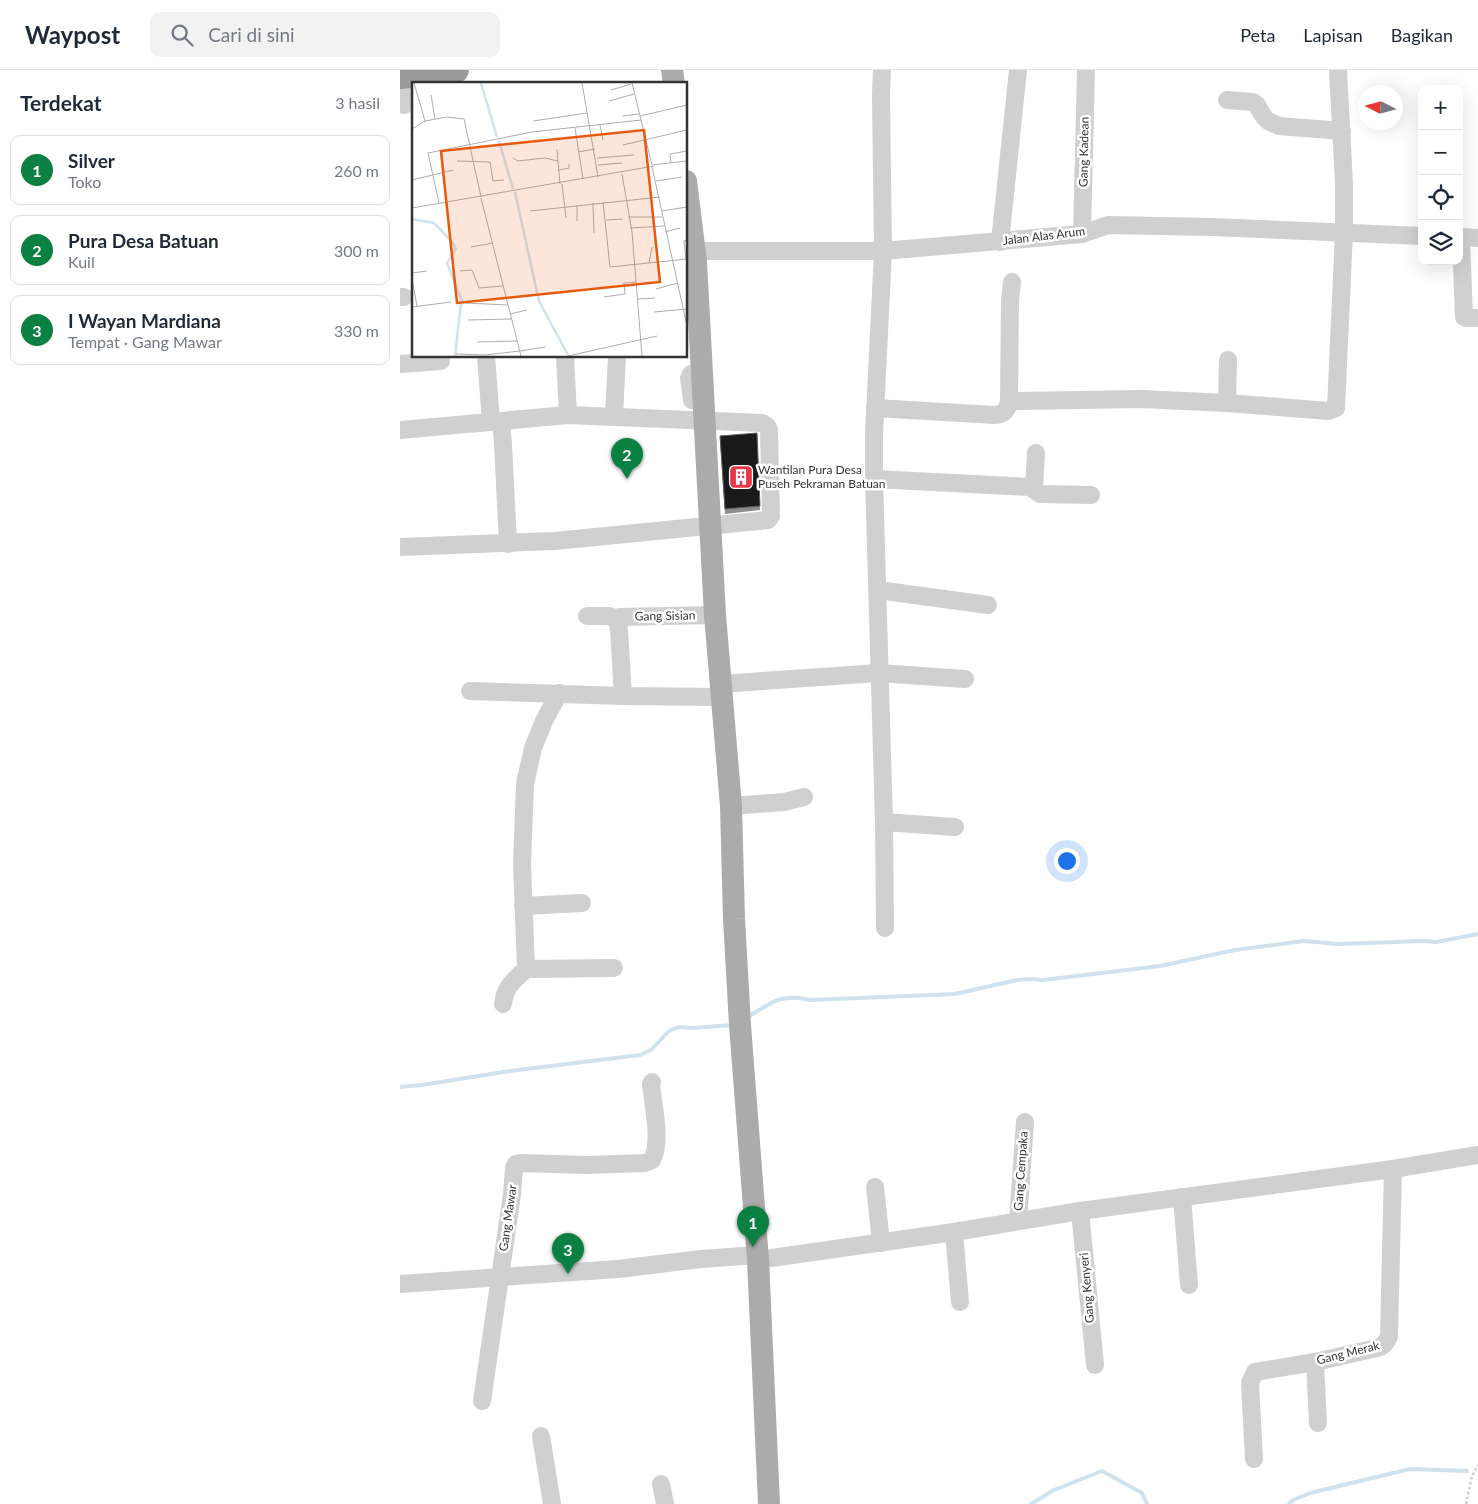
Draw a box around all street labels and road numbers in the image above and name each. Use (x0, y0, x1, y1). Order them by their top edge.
street label: Gang Kadean (1075, 117, 1092, 187)
street label: Jalan Alas Arum (1002, 223, 1086, 248)
street label: Gang Sisian (634, 607, 696, 624)
street label: Gang Cempaka (1010, 1131, 1031, 1211)
street label: Gang Mawar (495, 1183, 520, 1252)
street label: Gang Kenyeri (1076, 1252, 1097, 1324)
street label: Gang Merak (1315, 1337, 1382, 1368)

